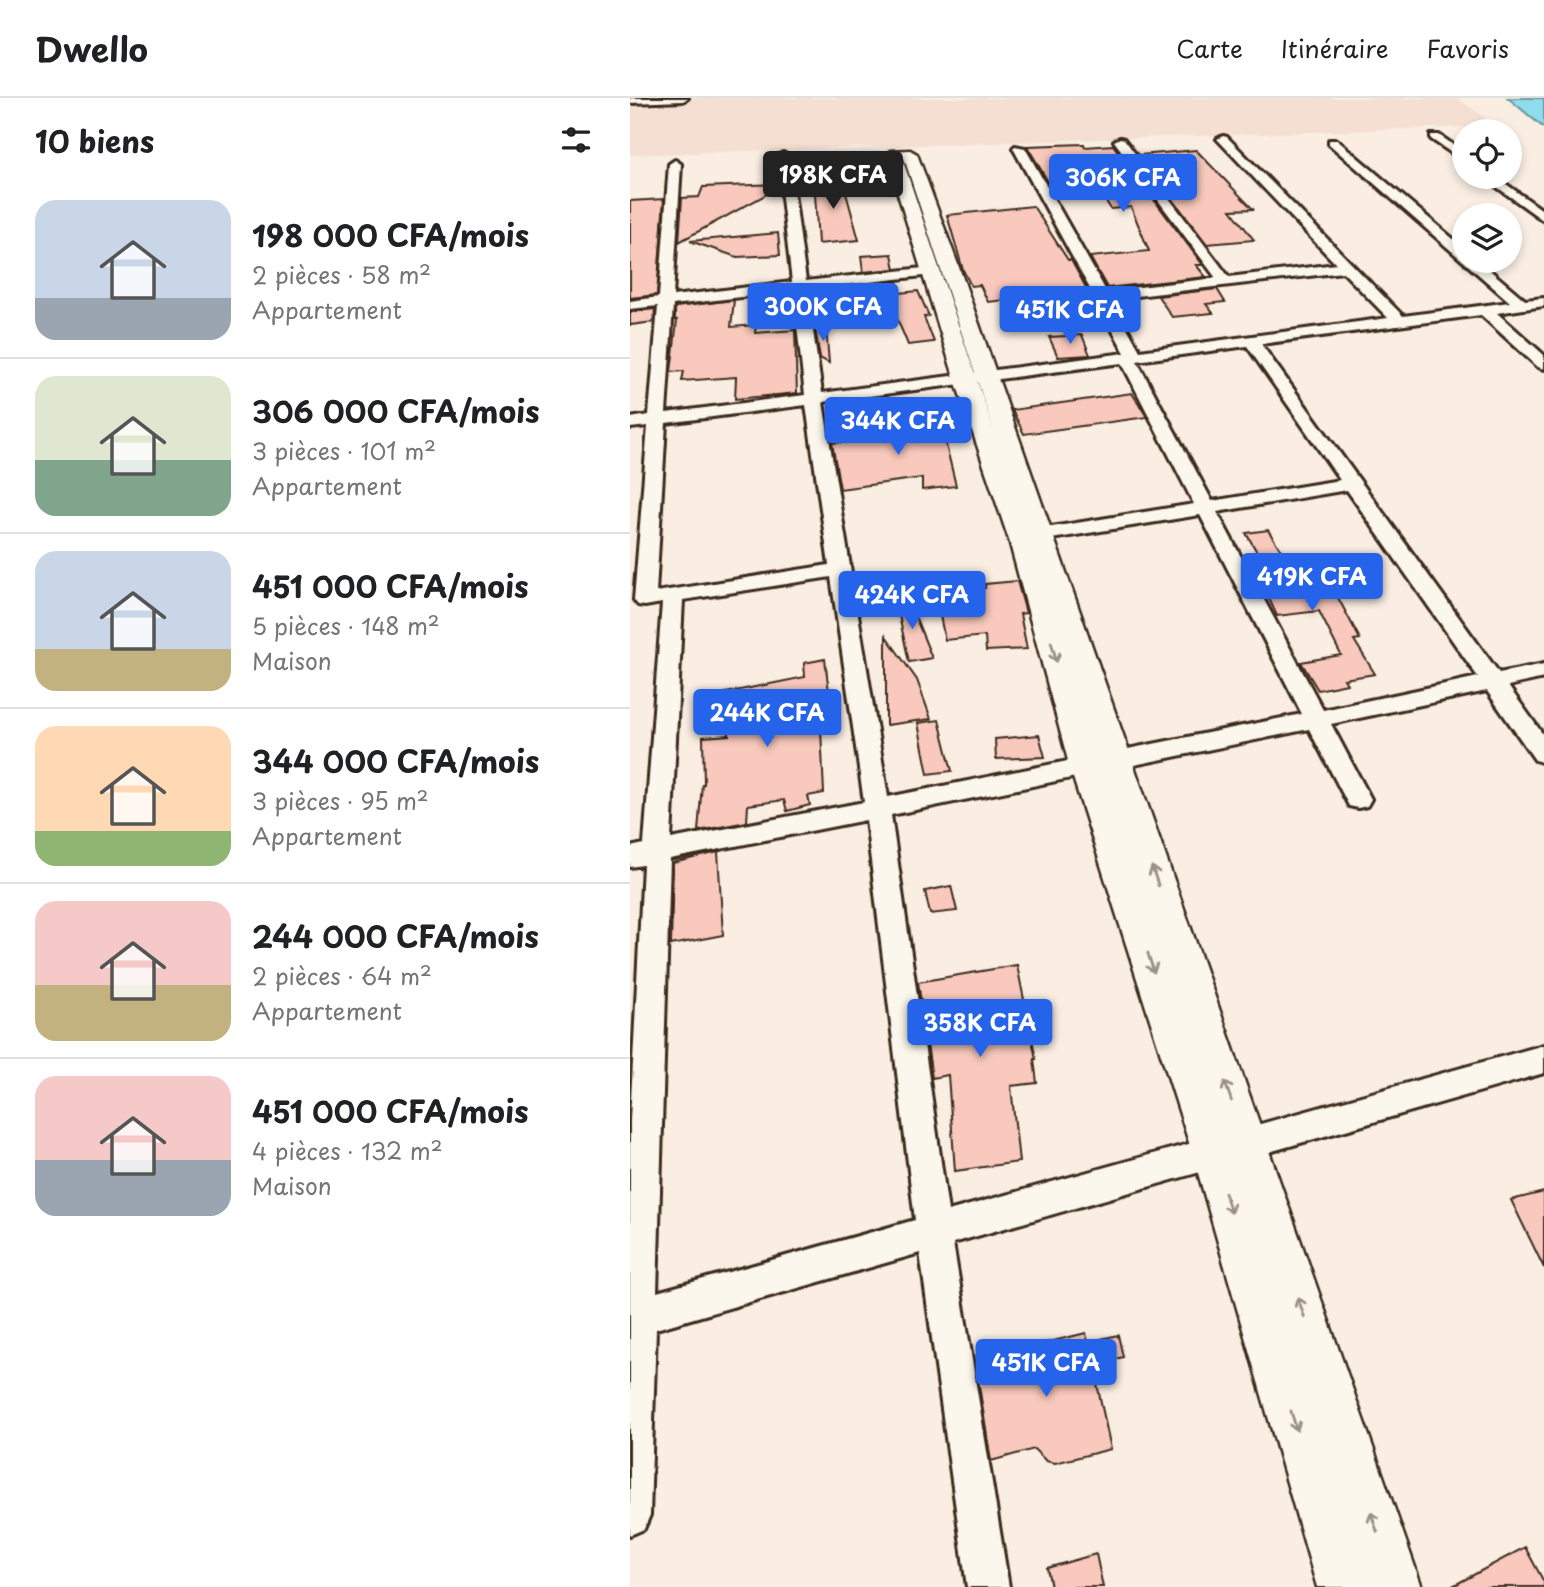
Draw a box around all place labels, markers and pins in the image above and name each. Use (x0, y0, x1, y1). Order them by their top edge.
pin: 198K CFA (761, 152, 905, 211)
pin: 306K CFA (1051, 155, 1195, 214)
pin: 300K CFA (751, 284, 895, 343)
pin: 451K CFA (998, 286, 1142, 346)
pin: 344K CFA (826, 398, 970, 457)
pin: 419K CFA (1240, 554, 1384, 613)
pin: 424K CFA (840, 572, 984, 631)
pin: 244K CFA (695, 690, 839, 749)
pin: 358K CFA (908, 1000, 1052, 1059)
pin: 451K CFA (974, 1340, 1118, 1399)

